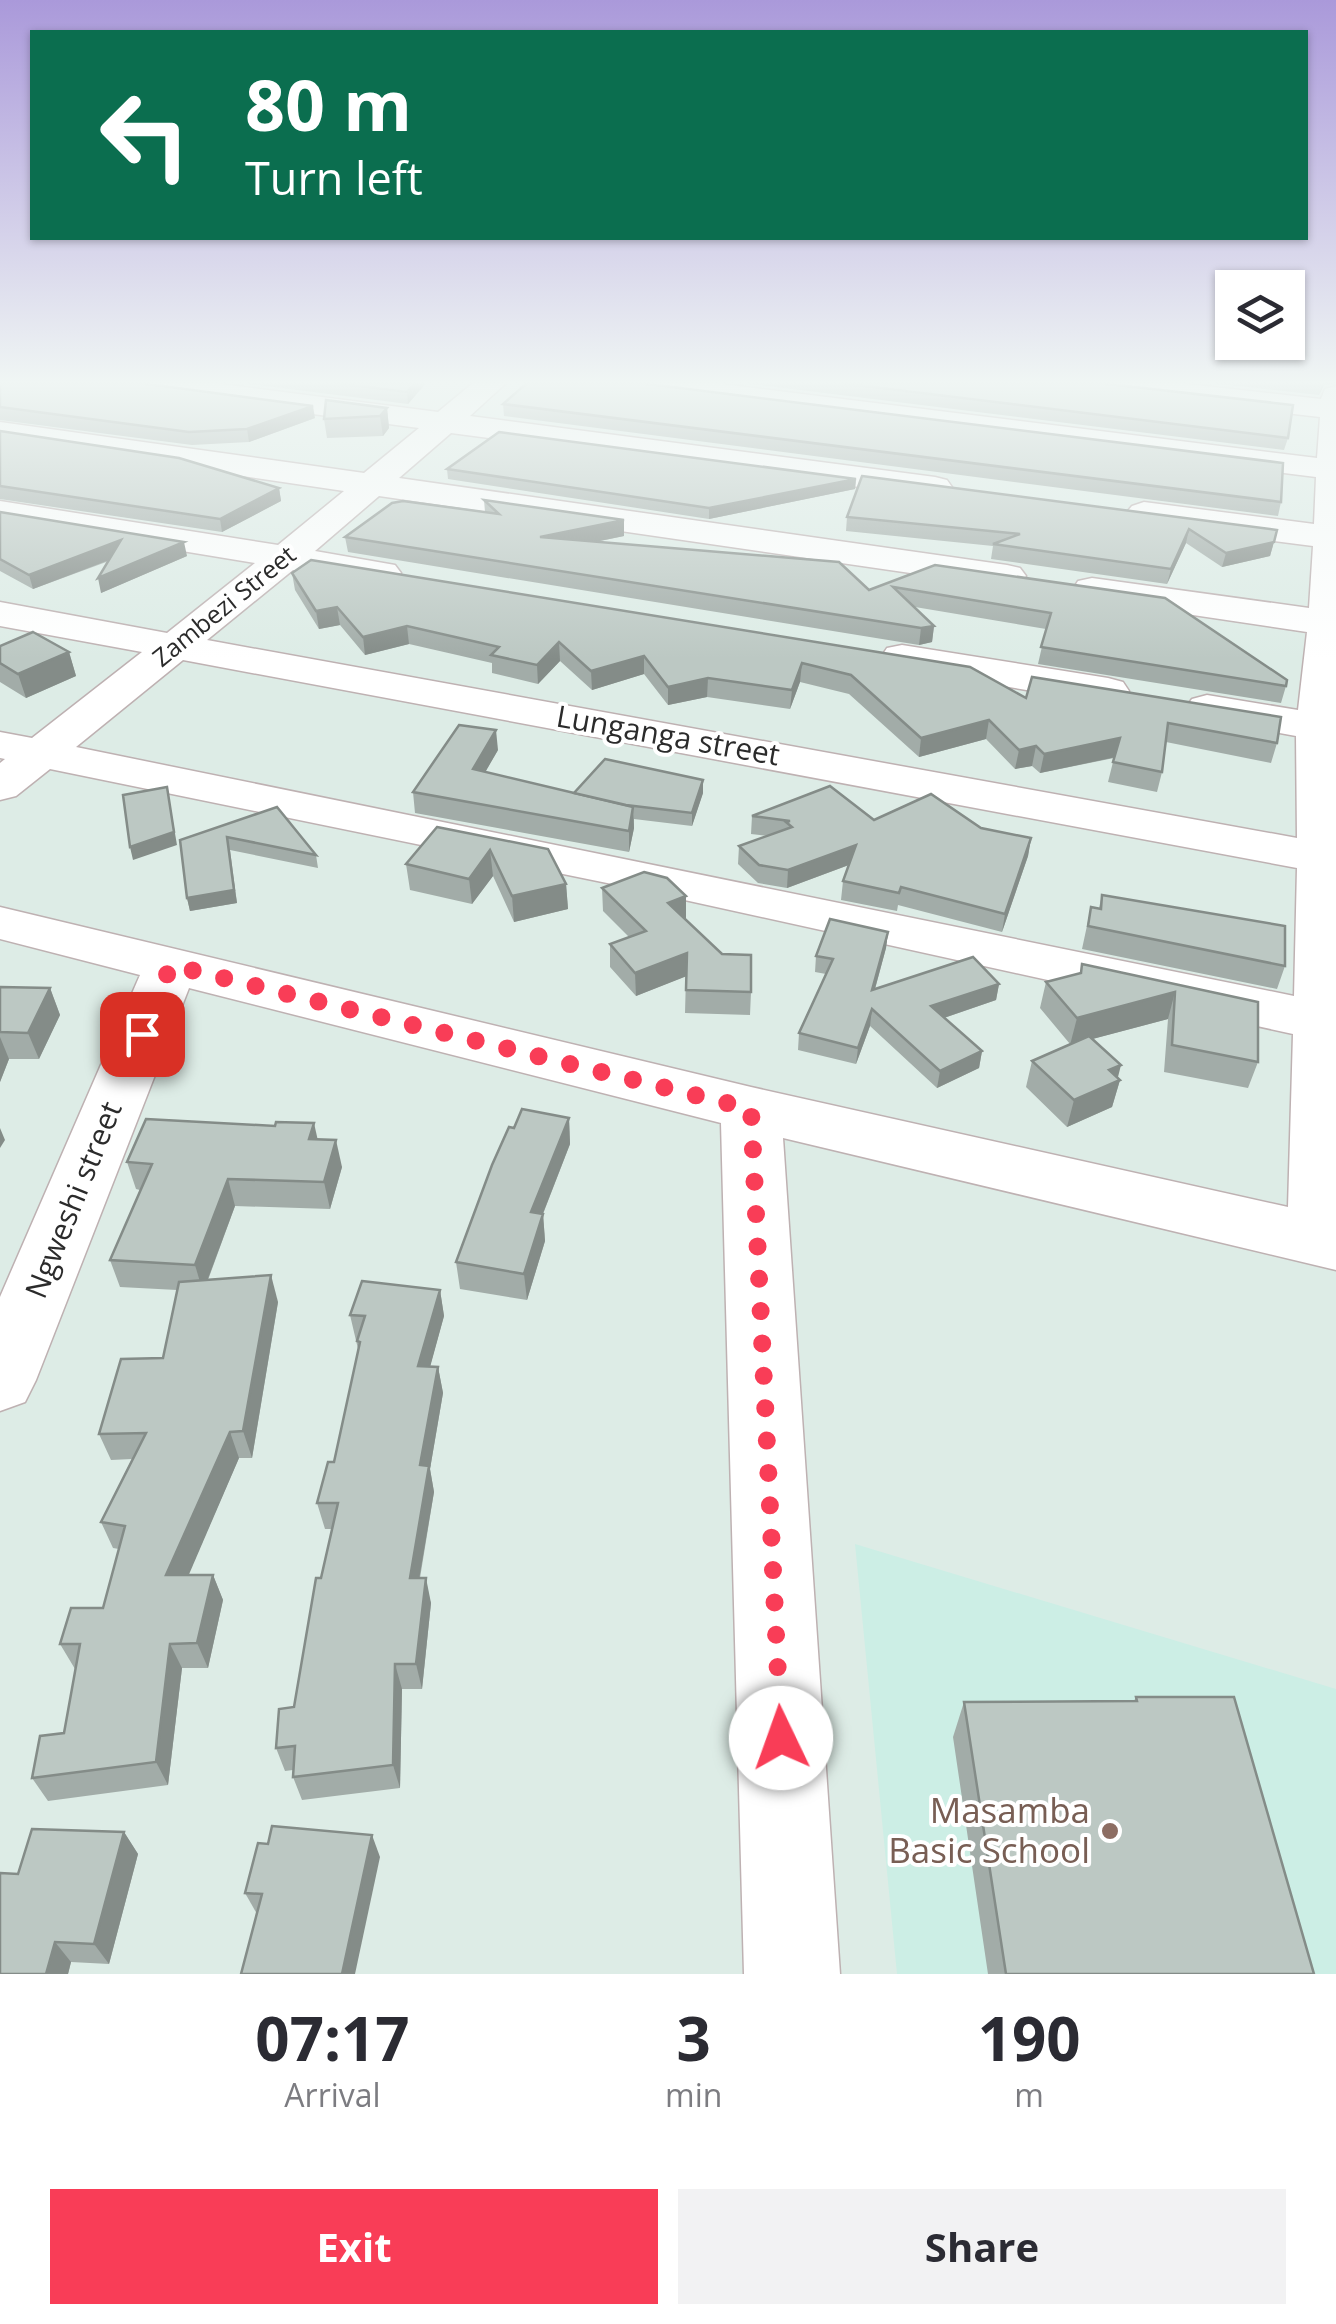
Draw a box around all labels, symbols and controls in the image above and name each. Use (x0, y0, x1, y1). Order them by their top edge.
text: 80 m (245, 56, 412, 152)
icon: left (80, 70, 210, 200)
text: Turn left (245, 147, 423, 208)
map controls (1215, 270, 1305, 360)
button: layers (1215, 270, 1305, 360)
street label: Zambezi Street (145, 537, 302, 674)
street label: Lunganga street (553, 695, 783, 774)
pin (100, 992, 185, 1077)
icon: arrive (115, 1007, 170, 1062)
street label: Ngweshi street (15, 1095, 131, 1304)
position arrow (729, 1686, 833, 1790)
place label: Masamba Basic School (888, 1786, 1090, 1873)
marker: Masamba Basic School (1099, 1820, 1121, 1842)
text: 07:17 (255, 1997, 410, 2079)
text: 3 (677, 1997, 711, 2079)
text: 190 (978, 1997, 1081, 2079)
text: Arrival (284, 2073, 381, 2116)
text: min (665, 2073, 722, 2116)
text: m (1014, 2073, 1044, 2116)
button: Exit (50, 2189, 658, 2304)
button: Share (678, 2189, 1286, 2304)

